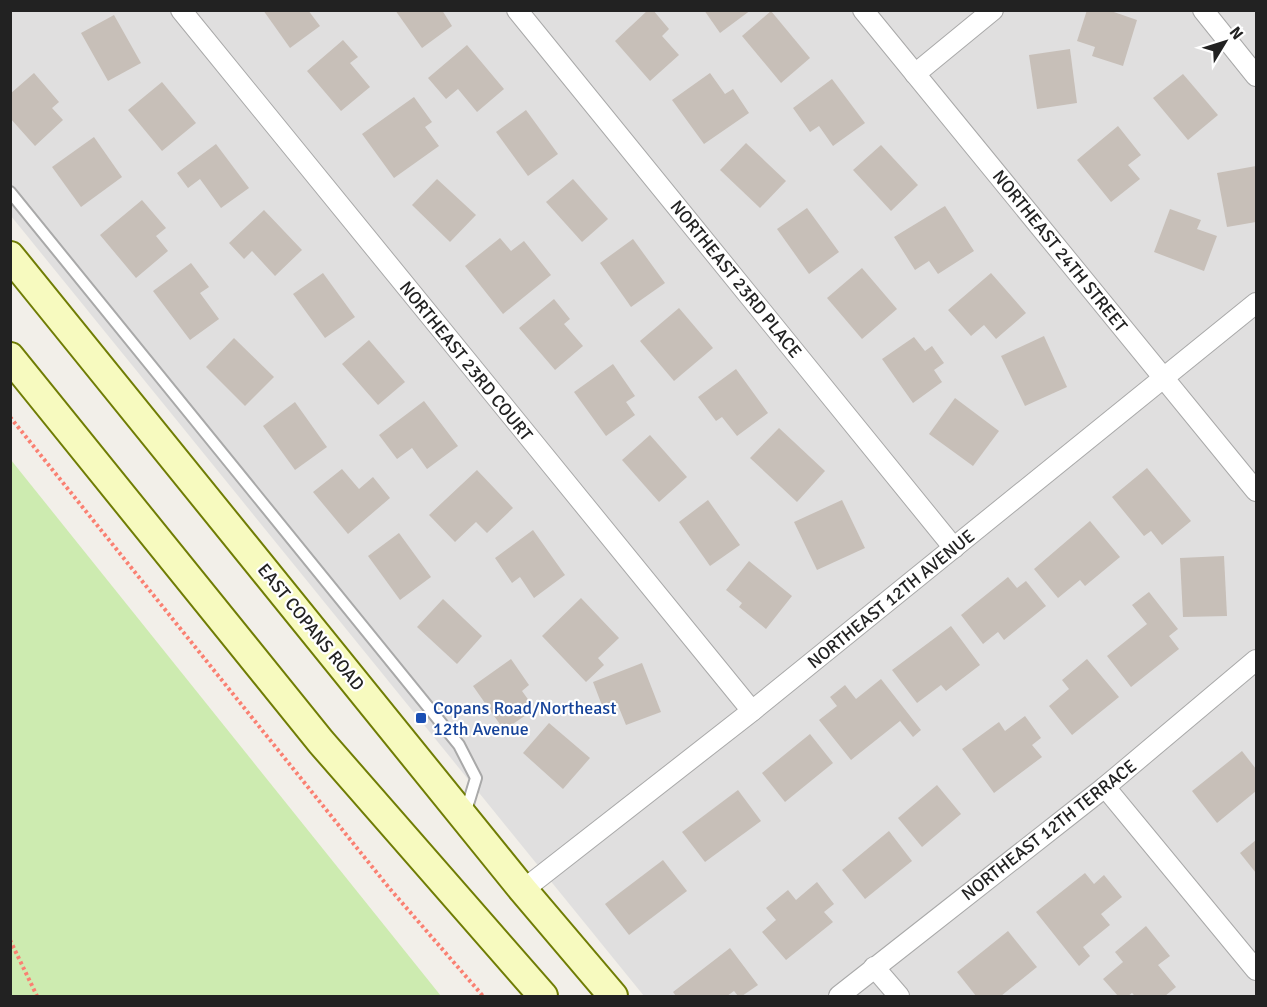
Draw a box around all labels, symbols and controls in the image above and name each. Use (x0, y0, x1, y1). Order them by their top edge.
north arrow (1195, 12, 1255, 72)
text: N (1225, 23, 1247, 44)
street label: NORTHEAST 24TH STREET (988, 166, 1132, 337)
street label: NORTHEAST 23RD PLACE (666, 196, 806, 362)
street label: NORTHEAST 23RD COURT (395, 277, 537, 445)
street label: NORTHEAST 12TH AVENUE (803, 525, 979, 673)
street label: EAST COPANS ROAD (253, 559, 369, 695)
place label: Copans Road/Northeast 12th Avenue (433, 697, 617, 740)
marker: Copans Road/Northeast 12th Avenue (414, 711, 428, 725)
street label: NORTHEAST 12TH TERRACE (957, 755, 1141, 905)

